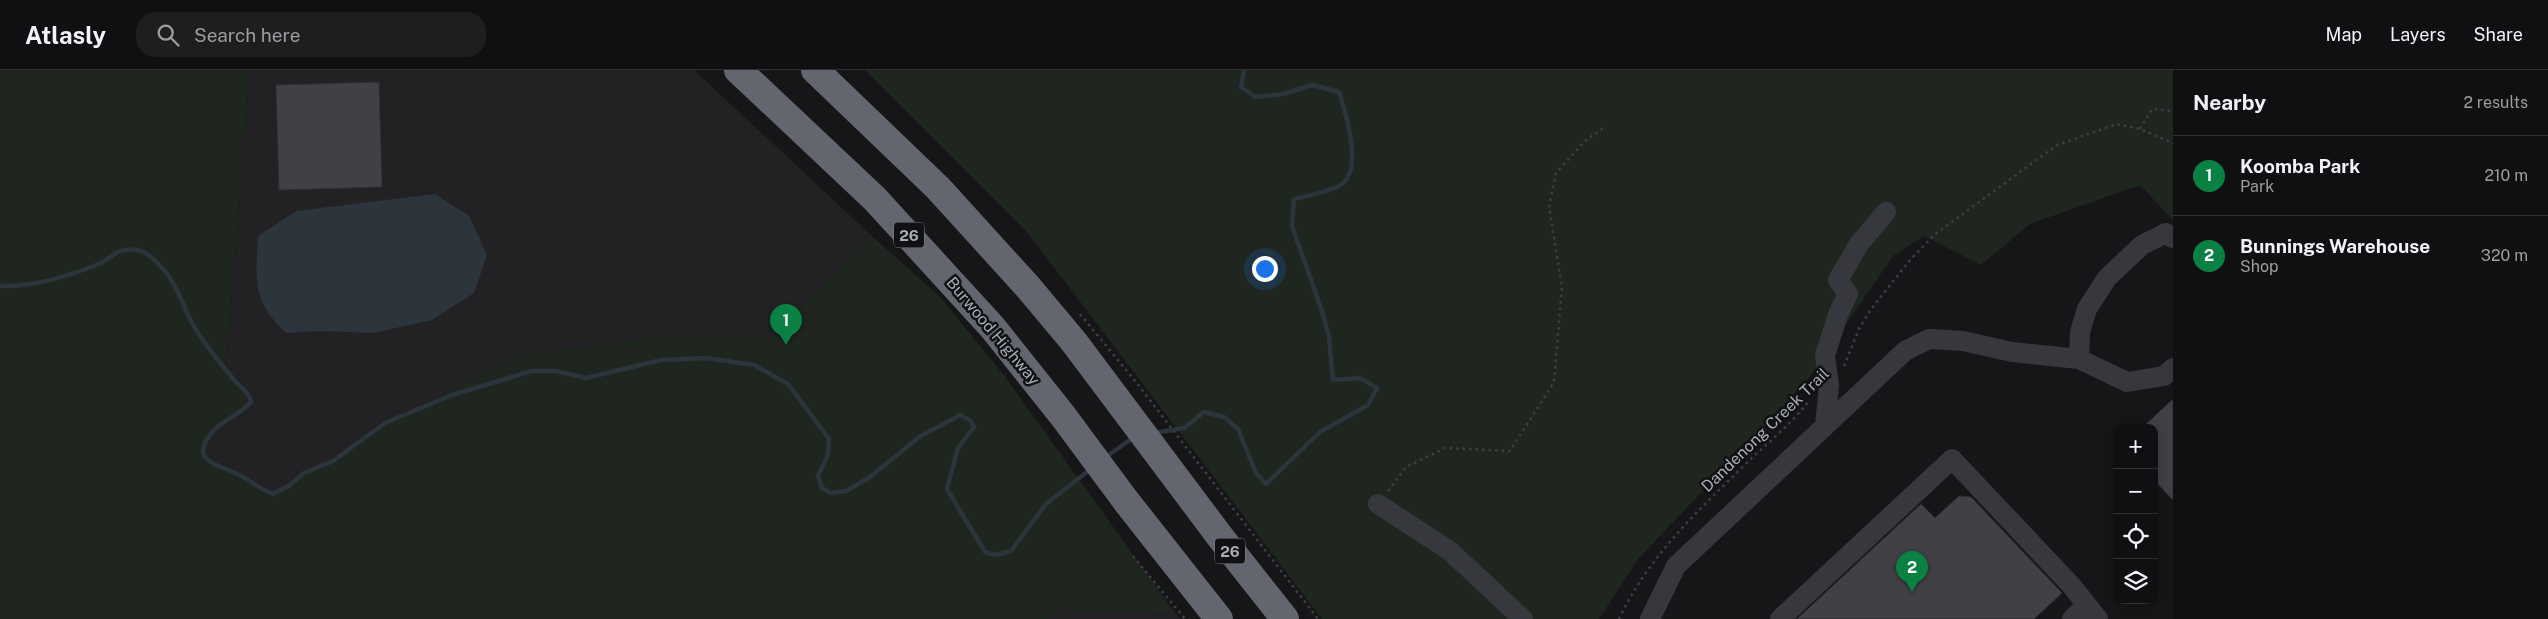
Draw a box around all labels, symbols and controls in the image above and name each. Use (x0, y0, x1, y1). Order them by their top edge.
search box (136, 12, 486, 57)
text: Atlasly (25, 21, 106, 49)
icon: search (154, 21, 182, 49)
text: Search here (194, 24, 301, 46)
text: Map (2326, 24, 2362, 45)
text: Layers (2390, 24, 2446, 45)
text: Share (2474, 24, 2523, 45)
text: Nearby (2193, 90, 2266, 115)
text: 2 results (2463, 93, 2528, 112)
text: Koomba Park (2240, 155, 2360, 177)
text: 1 (2206, 166, 2212, 185)
text: 210 m (2484, 166, 2528, 185)
text: Park (2240, 177, 2274, 196)
road number: 26 (894, 222, 924, 248)
text: Bunnings Warehouse (2240, 235, 2430, 257)
text: 2 (2204, 246, 2214, 265)
text: 320 m (2481, 246, 2528, 265)
your location (1252, 256, 1278, 282)
text: Shop (2240, 257, 2279, 276)
street label: Burwood Highway (942, 273, 1044, 389)
pin: 1 (770, 304, 802, 345)
street label: Dandenong Creek Trail (1697, 364, 1833, 496)
map controls (2113, 424, 2158, 604)
button: + (2113, 424, 2158, 469)
button: − (2113, 469, 2158, 514)
button: locate (2113, 514, 2158, 559)
road number: 26 (1215, 538, 1245, 564)
pin: 2 (1896, 551, 1928, 592)
button: layers (2113, 559, 2158, 604)

